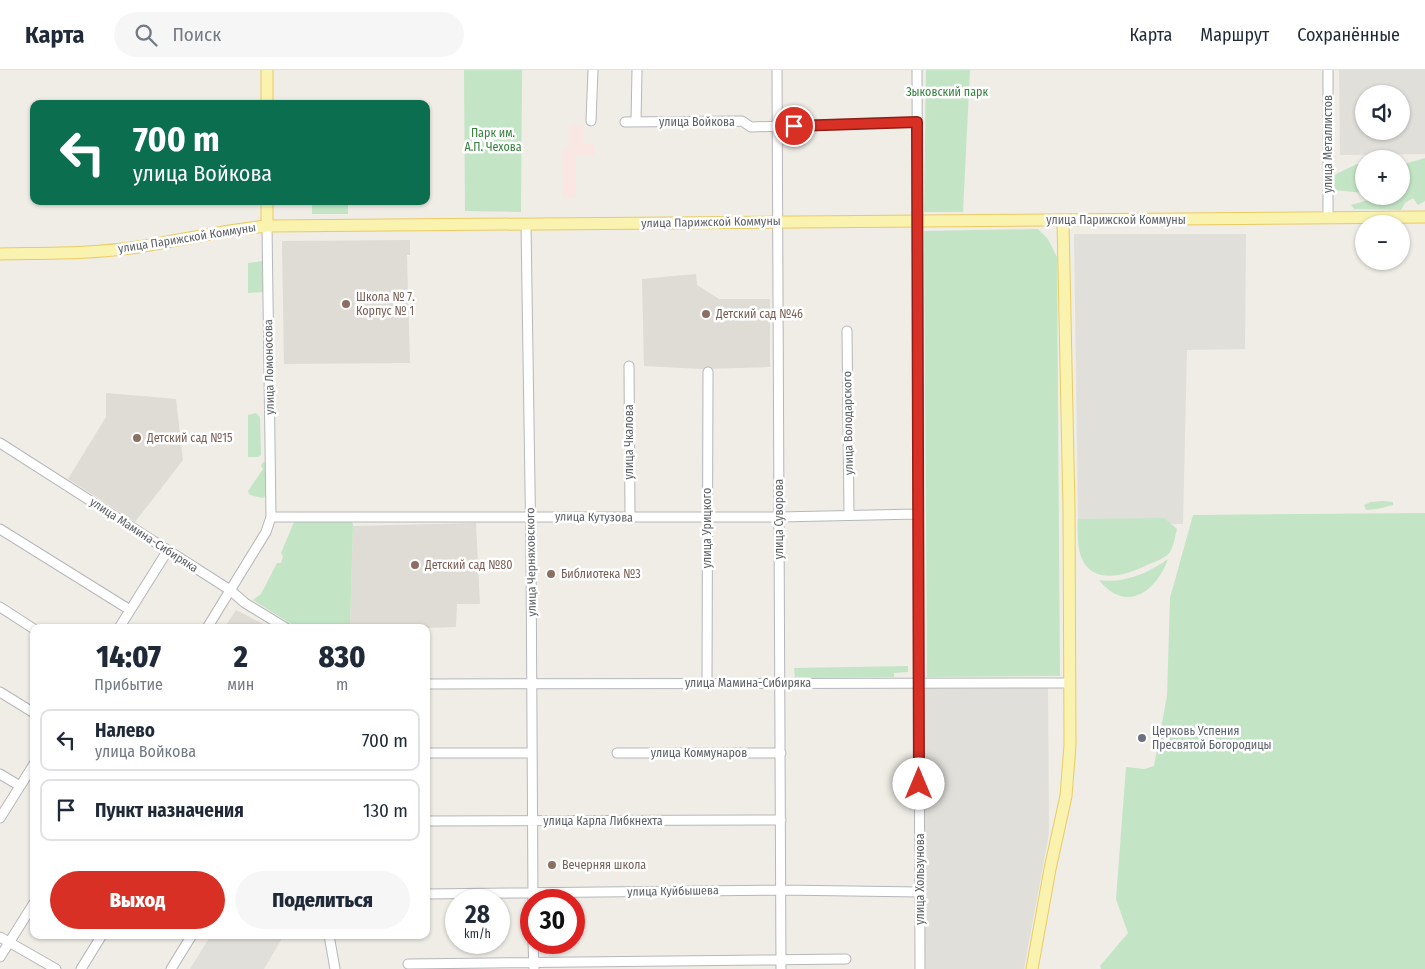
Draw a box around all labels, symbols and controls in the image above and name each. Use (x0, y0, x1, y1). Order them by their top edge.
search box (114, 12, 464, 57)
text: Карта (25, 21, 84, 49)
icon: search (132, 21, 160, 49)
text: Поиск (172, 23, 221, 46)
text: Карта (1129, 24, 1172, 46)
text: Маршрут (1200, 24, 1269, 46)
text: Сохранённые (1297, 24, 1400, 46)
park label: Зыковский парк (906, 85, 988, 99)
map controls (1355, 85, 1410, 270)
button: sound (1355, 85, 1410, 140)
street label: улица Металлистов (1321, 95, 1335, 193)
pin (773, 105, 815, 147)
icon: arrive (780, 112, 808, 140)
street label: улица Войкова (659, 115, 735, 129)
text: 700 m (133, 118, 220, 160)
icon: left (50, 120, 115, 185)
park label: Парк им. А.П. Чехова (464, 126, 522, 154)
button: + (1355, 150, 1410, 205)
text: улица Войкова (133, 160, 272, 187)
street label: улица Парижской Коммуны (1046, 213, 1186, 227)
street label: улица Парижской Коммуны (641, 214, 781, 230)
button: − (1355, 215, 1410, 270)
street label: улица Парижской Коммуны (117, 220, 257, 256)
place label: Школа № 7. Корпус № 1 (356, 290, 415, 318)
marker: Школа № 7. Корпус № 1 (340, 298, 352, 310)
place label: Детский сад №46 (715, 307, 803, 321)
marker: Детский сад №46 (700, 308, 712, 320)
street label: улица Ломоносова (261, 319, 277, 415)
street label: улица Володарского (840, 371, 856, 475)
street label: улица Чкалова (622, 404, 636, 480)
place label: Детский сад №15 (146, 431, 233, 445)
marker: Детский сад №15 (131, 432, 143, 444)
street label: улица Суворова (772, 479, 786, 559)
street label: улица Урицкого (700, 488, 714, 568)
street label: улица Мамина-Сибиряка (87, 495, 201, 575)
street label: улица Черняховского (523, 507, 539, 617)
street label: улица Кутузова (555, 509, 633, 525)
place label: Детский сад №80 (424, 558, 512, 572)
marker: Детский сад №80 (409, 559, 421, 571)
place label: Библиотека №3 (561, 567, 641, 581)
marker: Библиотека №3 (545, 568, 557, 580)
text: 14:07 (96, 639, 161, 675)
text: 2 (234, 639, 248, 675)
text: 830 (319, 639, 366, 675)
text: Прибытие (94, 675, 163, 694)
text: мин (227, 675, 254, 694)
text: m (336, 675, 348, 694)
street label: улица Мамина-Сибиряка (685, 676, 811, 690)
text: Налево (95, 719, 155, 742)
place label: Церковь Успения Пресвятой Богородицы (1152, 724, 1271, 752)
icon: left (52, 726, 80, 754)
text: 700 m (362, 729, 408, 752)
marker: Церковь Успения Пресвятой Богородицы (1136, 732, 1148, 744)
text: улица Войкова (95, 742, 196, 761)
street label: улица Коммунаров (651, 746, 747, 760)
position arrow (892, 757, 944, 809)
icon: arrive (52, 796, 80, 824)
text: Пункт назначения (95, 799, 244, 822)
text: 130 m (363, 799, 408, 822)
street label: улица Карла Либкнехта (543, 814, 663, 828)
street label: улица Хользунова (913, 833, 927, 925)
place label: Вечерняя школа (562, 858, 646, 872)
marker: Вечерняя школа (546, 859, 558, 871)
button: Выход (50, 871, 225, 929)
button: Поделиться (235, 871, 410, 929)
street label: улица Куйбышева (627, 883, 719, 899)
speed limit sign: 30 (520, 889, 585, 954)
text: 28 (465, 900, 490, 930)
text: km/h (464, 927, 491, 941)

